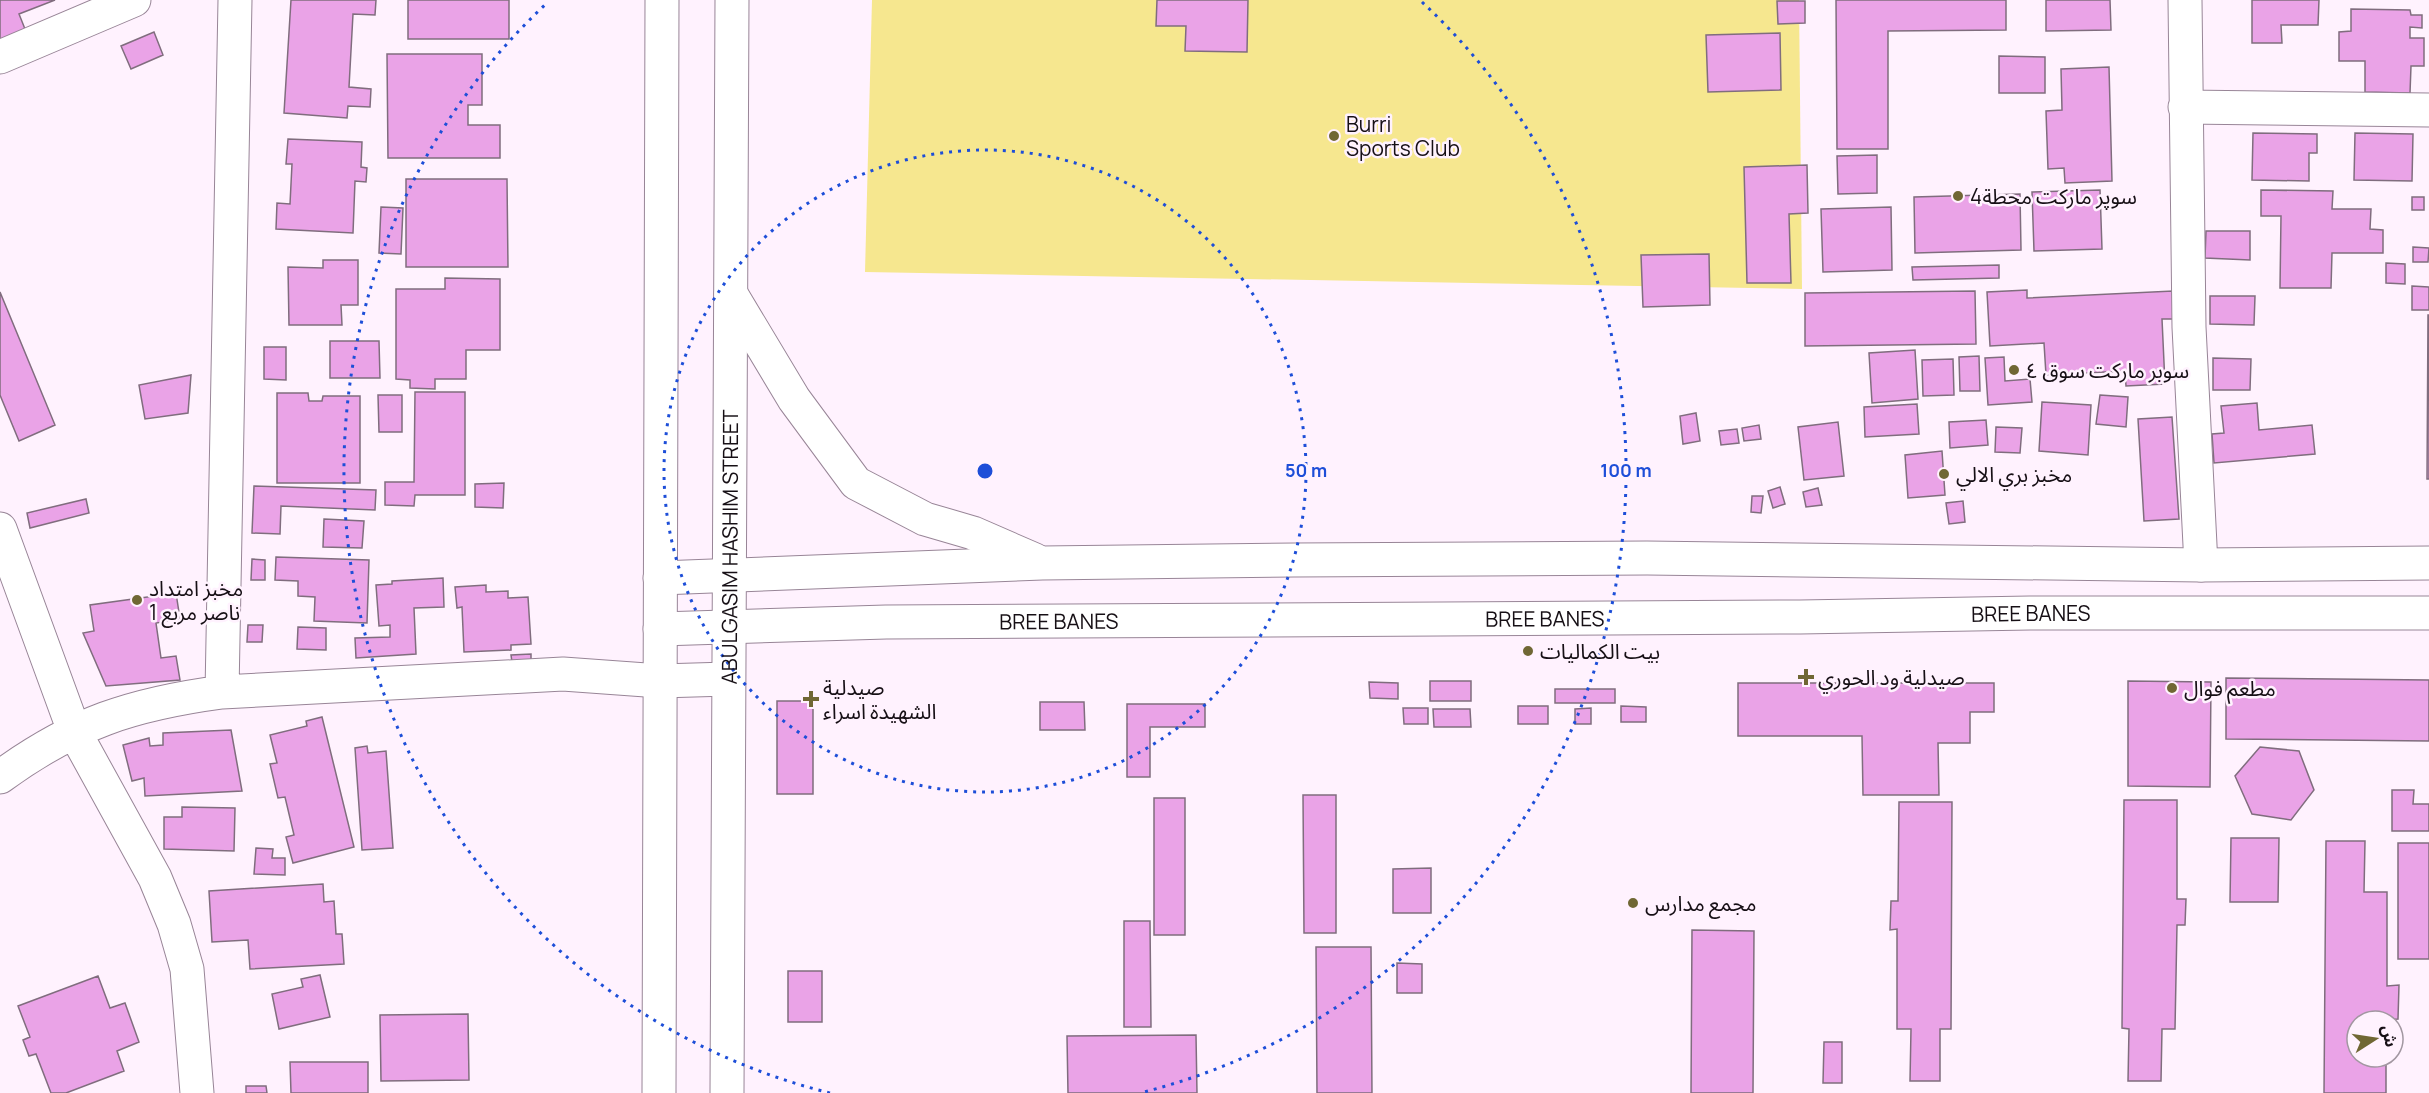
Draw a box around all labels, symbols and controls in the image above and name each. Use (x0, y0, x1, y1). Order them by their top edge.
place label: Burri Sports Club (1346, 110, 1460, 162)
marker: Burri Sports Club (1327, 129, 1341, 143)
place label: سوپر مارکت محطة4 (1970, 182, 2137, 210)
marker: سوپر مارکت محطة4 (1951, 189, 1965, 203)
place label: سوبر ماركت سوق ٤ (2026, 356, 2189, 384)
marker: سوبر ماركت سوق ٤ (2007, 363, 2021, 377)
street label: ABULGASIM HASHIM STREET (715, 409, 744, 684)
text: 50 m (1285, 458, 1327, 482)
text: 100 m (1600, 458, 1652, 482)
place label: مخبز بري الالي (1956, 460, 2072, 491)
centre of rings (975, 461, 995, 481)
marker: مخبز بري الالي (1937, 467, 1951, 481)
place label: مخبز امتداد ناصر مربع 1 (149, 574, 243, 628)
marker: مخبز امتداد ناصر مربع 1 (130, 593, 144, 607)
street label: BREE BANES (1971, 599, 2091, 628)
street label: BREE BANES (1485, 604, 1605, 633)
street label: BREE BANES (999, 607, 1119, 635)
place label: بيت الكماليات (1540, 637, 1660, 665)
marker: بيت الكماليات (1521, 644, 1535, 658)
place label: صيدلية ود الحوري (1818, 663, 1965, 694)
marker: صيدلية ود الحوري (1799, 670, 1813, 684)
place label: صيدلية الشهيدة اسراء (823, 673, 937, 725)
place label: مطعم فوال (2184, 674, 2276, 704)
marker: مطعم فوال (2165, 681, 2179, 695)
marker: صيدلية الشهيدة اسراء (804, 692, 818, 706)
place label: مجمع مدارس (1645, 889, 1757, 919)
marker: مجمع مدارس (1626, 896, 1640, 910)
north arrow (2345, 1009, 2405, 1069)
text: ش (2377, 1023, 2403, 1049)

